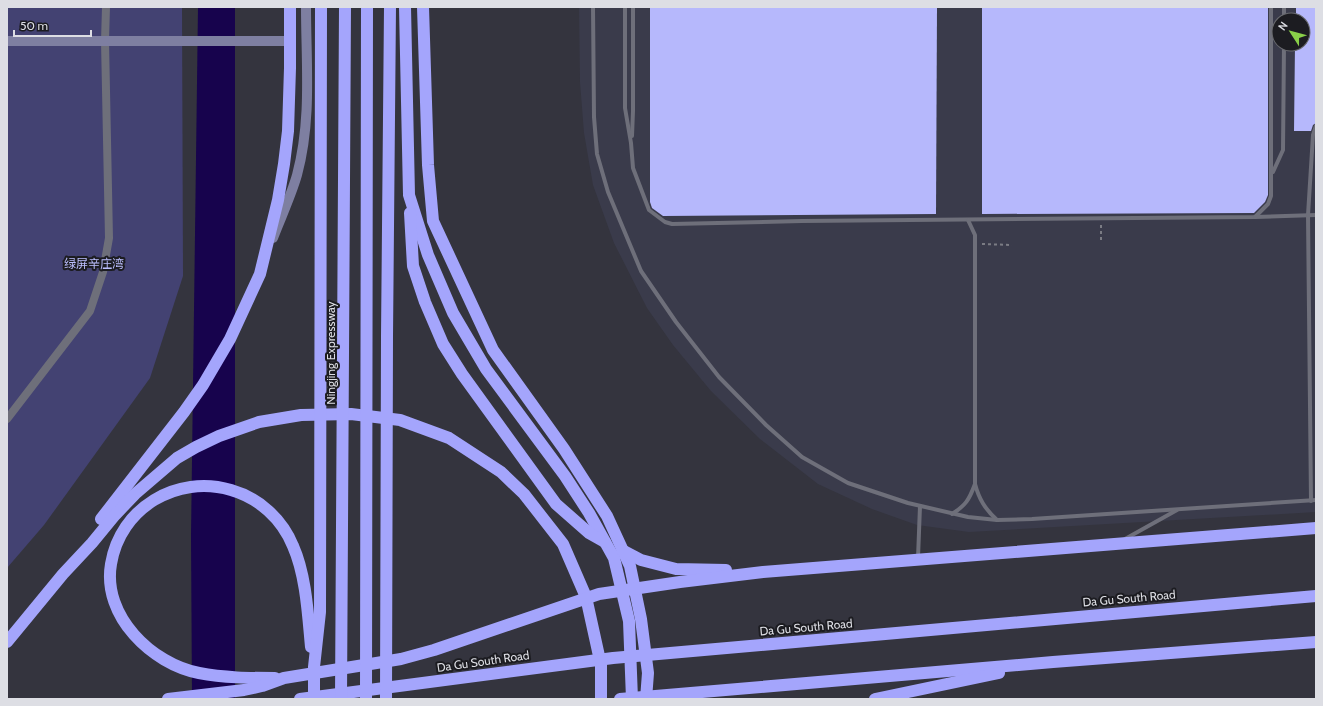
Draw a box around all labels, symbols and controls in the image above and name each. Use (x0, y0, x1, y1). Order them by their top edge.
scale bar (14, 12, 91, 38)
north arrow (1271, 12, 1311, 52)
text: 50 m (20, 18, 48, 33)
text: N (1275, 19, 1291, 33)
park label: 绿屏辛庄湾 (64, 256, 124, 271)
street label: Ningjing Expressway (323, 301, 338, 405)
street label: Da Gu South Road (1082, 586, 1176, 610)
street label: Da Gu South Road (759, 615, 853, 639)
street label: Da Gu South Road (436, 647, 530, 675)

